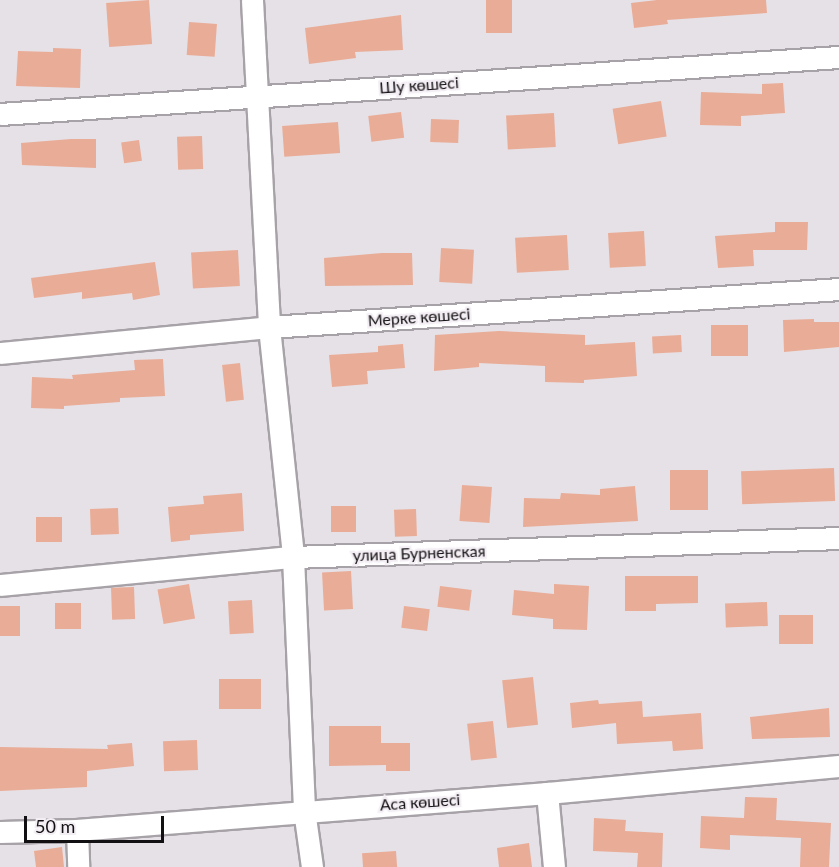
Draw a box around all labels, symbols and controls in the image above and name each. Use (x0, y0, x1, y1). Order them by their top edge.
street label: Шу көшесі (379, 73, 459, 97)
street label: Мерке көшесі (367, 304, 471, 330)
street label: улица Бурненская (352, 541, 486, 565)
street label: Аса көшесі (379, 790, 461, 814)
scale bar (27, 804, 166, 842)
text: 50 m (35, 815, 75, 837)

